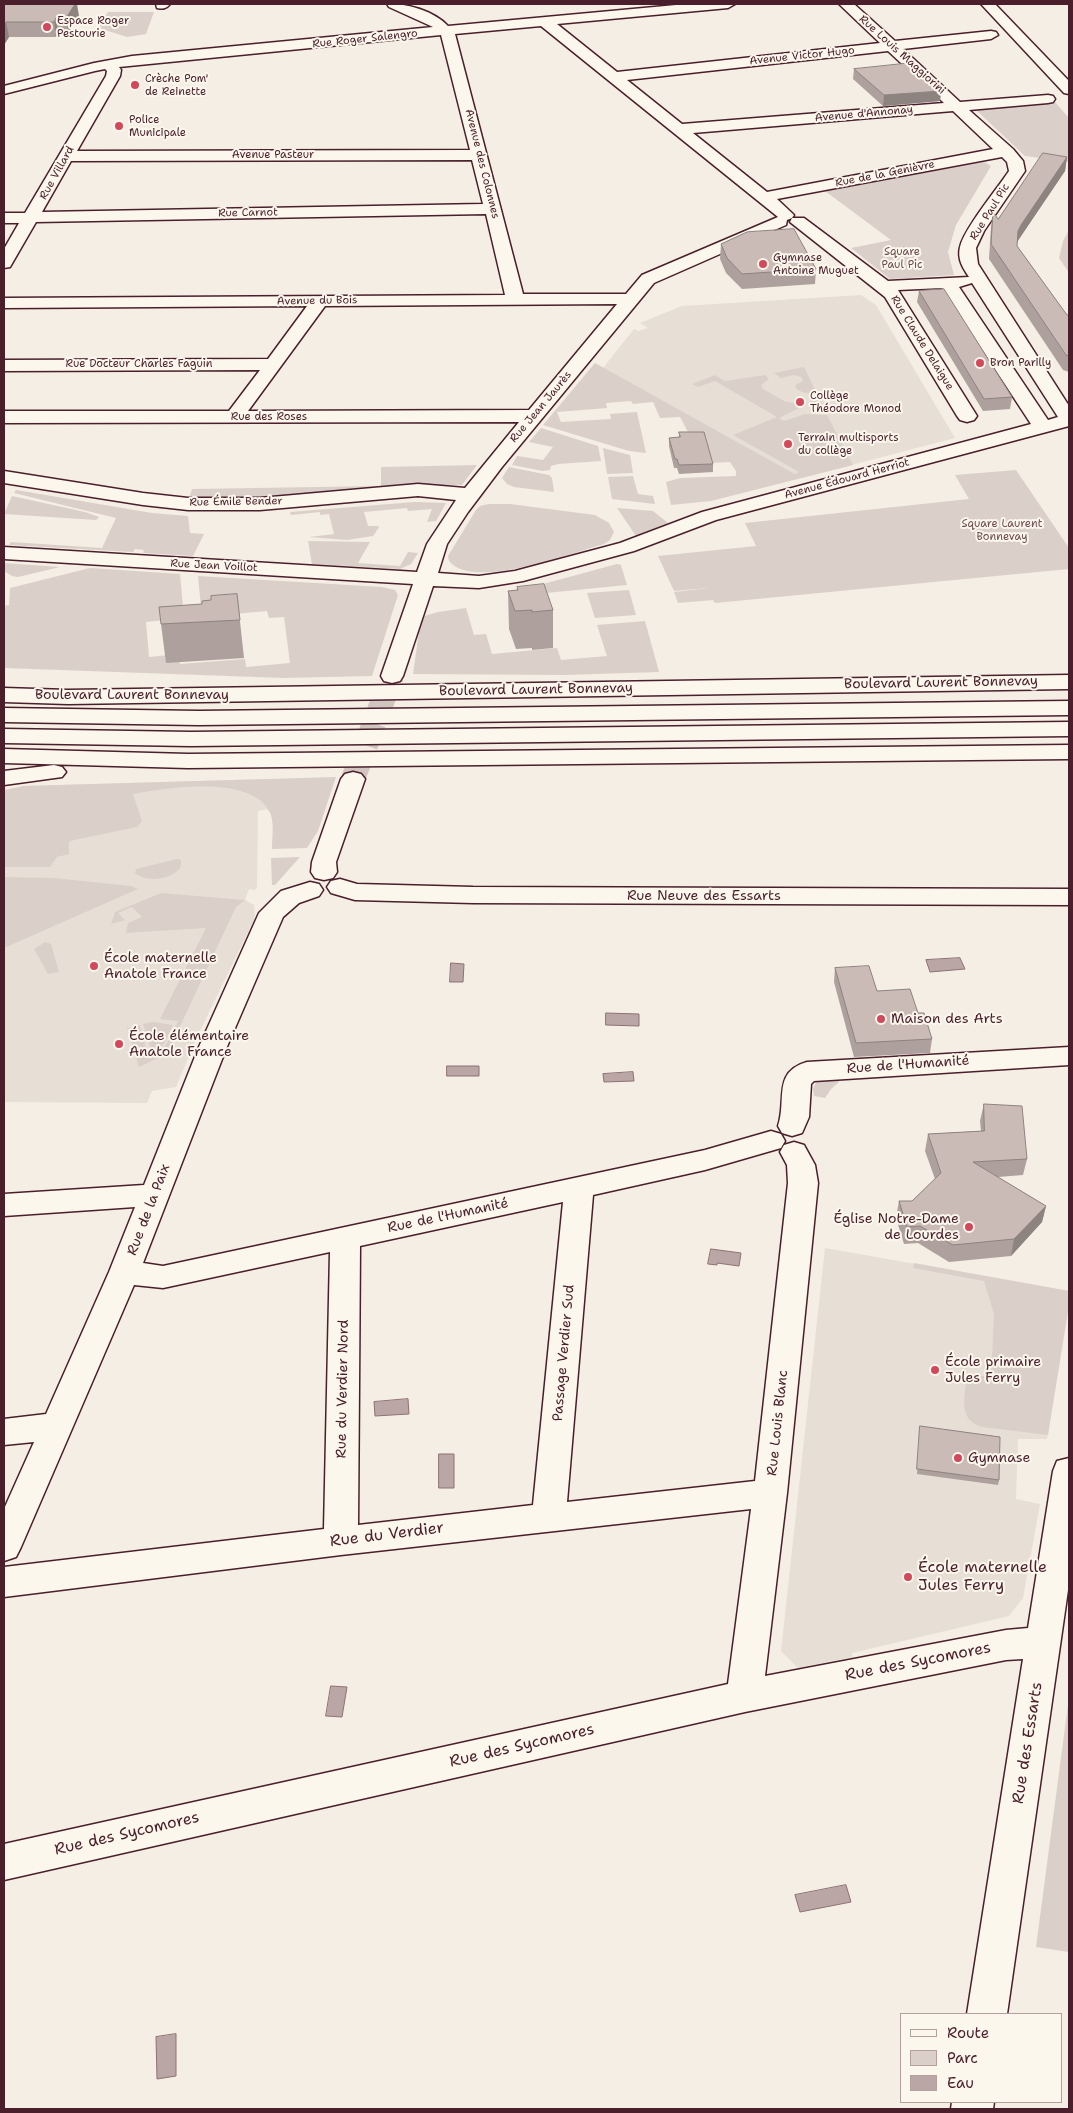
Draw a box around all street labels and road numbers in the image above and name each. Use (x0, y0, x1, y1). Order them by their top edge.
street label: Rue Louis Maggiorini (856, 13, 948, 97)
street label: Rue Roger Salengro (312, 27, 418, 51)
street label: Avenue Victor Hugo (749, 44, 855, 68)
street label: Avenue d'Annonay (814, 103, 914, 125)
street label: Avenue des Colonnes (462, 108, 502, 220)
street label: Rue Villard (37, 144, 77, 202)
street label: Avenue Pasteur (232, 148, 314, 162)
street label: Rue de la Genièvre (834, 158, 936, 190)
street label: Rue Paul Pic (967, 181, 1013, 243)
street label: Rue Carnot (218, 206, 278, 220)
street label: Rue Claude Delaigue (888, 293, 956, 393)
street label: Avenue du Bois (277, 294, 357, 308)
street label: Rue Docteur Charles Faguin (66, 357, 212, 371)
street label: Rue Jean Jaurès (507, 369, 575, 445)
street label: Rue des Roses (231, 410, 307, 424)
street label: Avenue Édouard Herriot (783, 456, 911, 502)
street label: Rue Émile Bender (189, 495, 283, 509)
street label: Rue Jean Voillot (170, 557, 258, 575)
street label: Boulevard Laurent Bonnevay (844, 673, 1038, 693)
street label: Boulevard Laurent Bonnevay (439, 680, 633, 700)
street label: Boulevard Laurent Bonnevay (35, 687, 229, 703)
street label: Rue Neuve des Essarts (627, 888, 781, 904)
street label: Rue de l'Humanité (846, 1052, 970, 1078)
street label: Rue de la Paix (124, 1162, 174, 1258)
street label: Rue de l'Humanité (386, 1195, 510, 1237)
street label: Passage Verdier Sud (550, 1284, 578, 1422)
street label: Rue du Verdier Nord (333, 1319, 353, 1459)
street label: Rue Louis Blanc (764, 1369, 792, 1477)
street label: Rue du Verdier (329, 1518, 445, 1552)
street label: Rue des Sycomores (843, 1638, 993, 1686)
street label: Rue des Essarts (1009, 1681, 1047, 1805)
street label: Rue des Sycomores (448, 1720, 596, 1772)
street label: Rue des Sycomores (53, 1808, 201, 1860)

